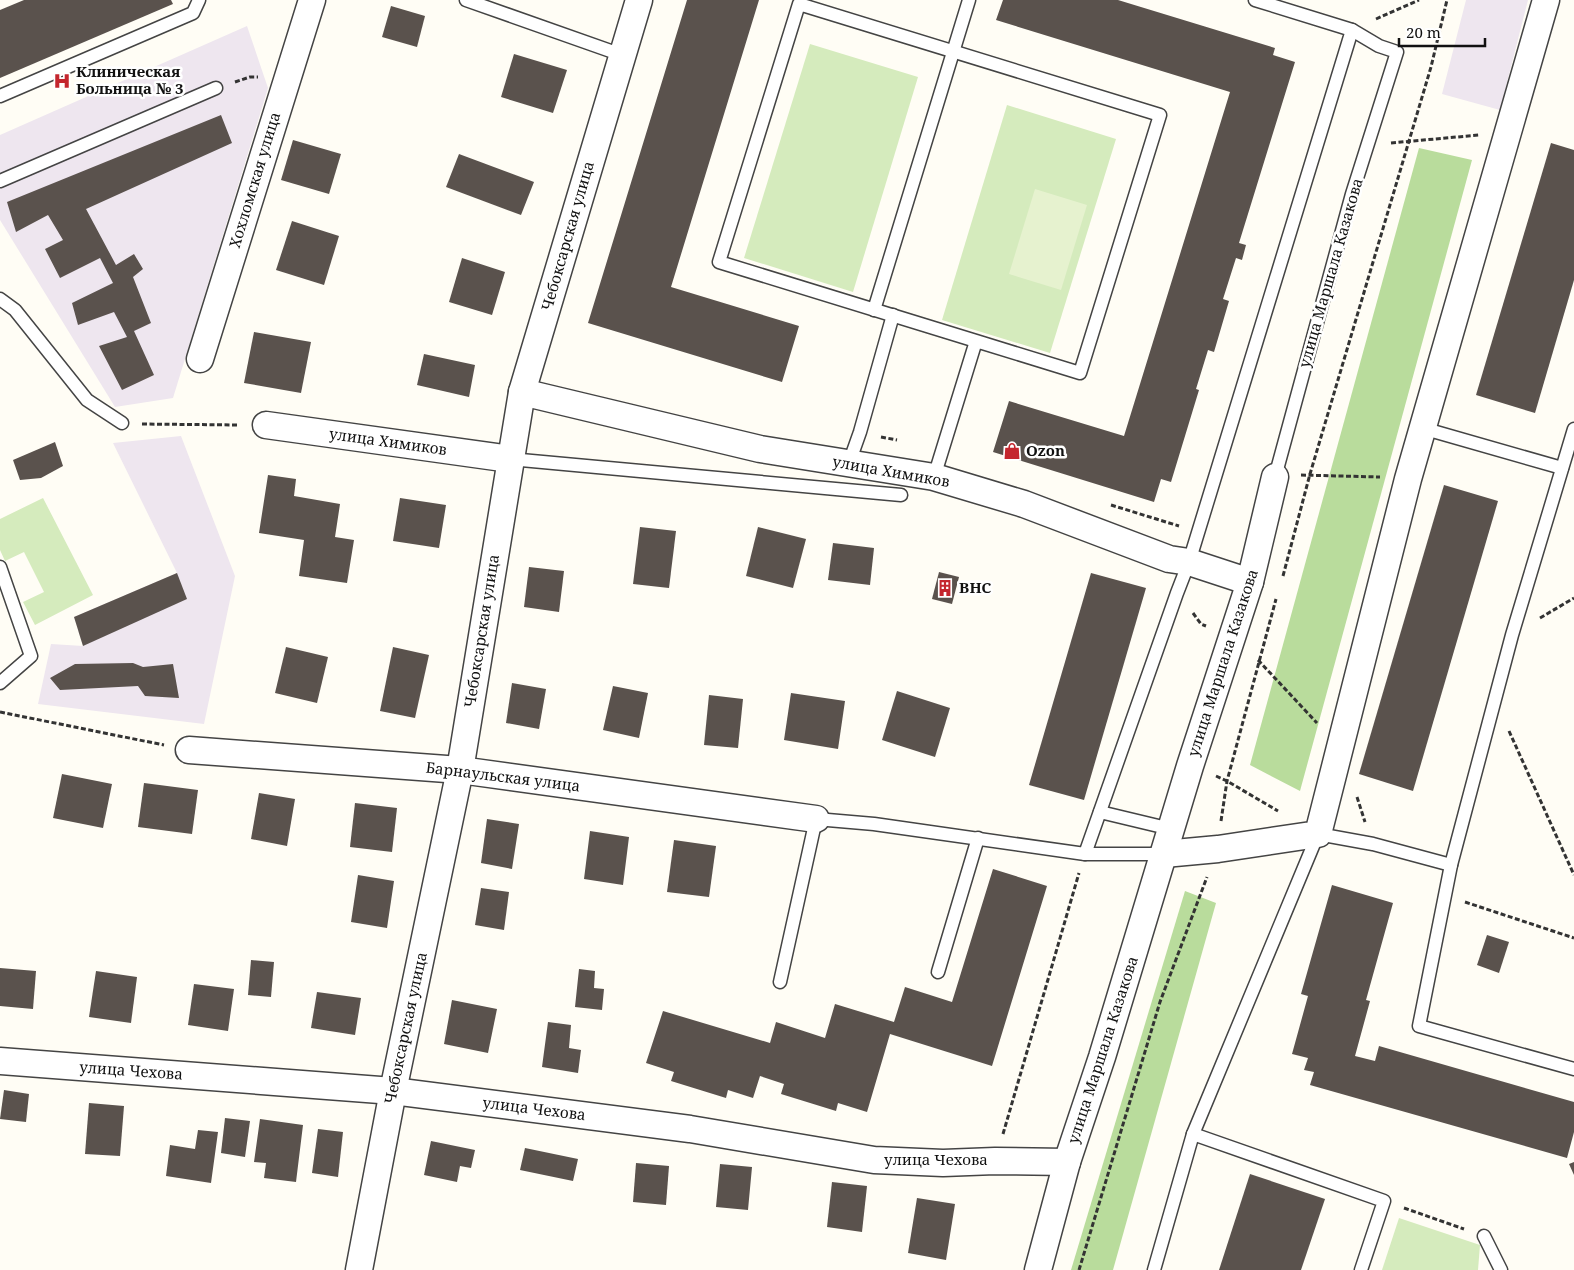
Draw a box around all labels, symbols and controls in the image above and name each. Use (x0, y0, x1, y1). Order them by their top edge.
scale bar (1399, 15, 1485, 47)
text: 20 m (1406, 22, 1441, 42)
place label: Клиническая Больница № 3 (76, 61, 184, 98)
hospital icon: Клиническая Больница № 3 (52, 71, 72, 91)
street label: Хохломская улица (224, 109, 284, 250)
street label: Чебоксарская улица (536, 159, 598, 313)
street label: улица Маршала Казакова (1293, 176, 1367, 370)
street label: улица Химиков (328, 423, 448, 459)
place label: Ozon (1026, 440, 1065, 460)
shop icon: Ozon (1002, 441, 1022, 461)
street label: улица Химиков (831, 451, 951, 491)
street label: Чебоксарская улица (459, 553, 503, 709)
street label: улица Маршала Казакова (1182, 566, 1262, 759)
place label: ВНС (959, 577, 992, 597)
building icon: ВНС (935, 578, 955, 598)
street label: Барнаульская улица (425, 757, 582, 795)
street label: Чебоксарская улица (379, 950, 431, 1106)
street label: улица Маршала Казакова (1062, 953, 1142, 1146)
street label: улица Чехова (79, 1056, 184, 1084)
street label: улица Чехова (481, 1092, 587, 1124)
street label: улица Чехова (884, 1149, 988, 1169)

